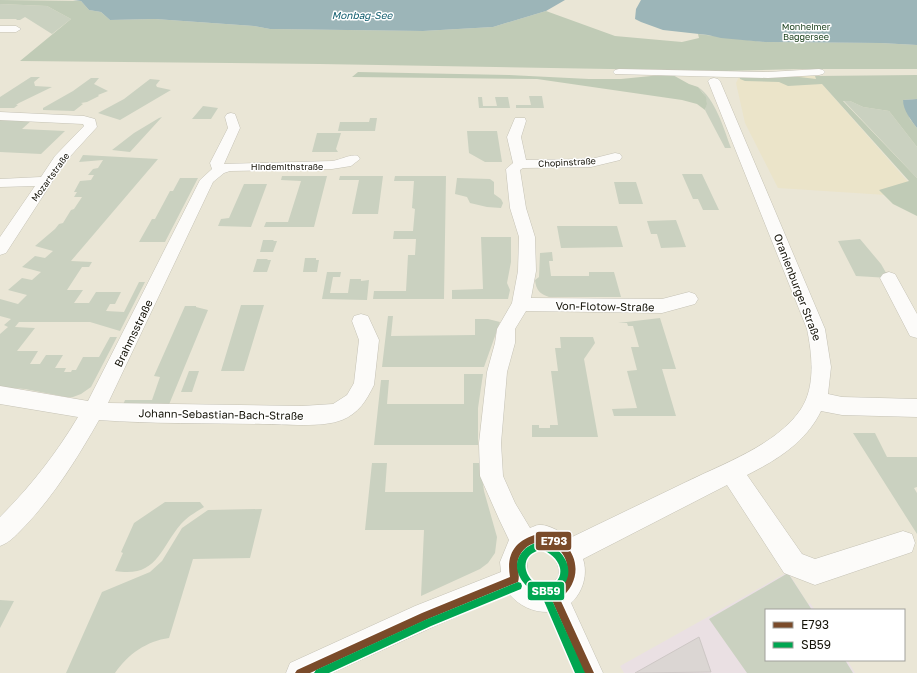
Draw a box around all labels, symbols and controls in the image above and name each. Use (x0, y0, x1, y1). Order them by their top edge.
water label: Monbag-See (332, 9, 393, 22)
park label: Monheimer Baggersee (782, 21, 831, 42)
street label: Mozartstraße (29, 151, 71, 203)
street label: Chopinstraße (538, 155, 596, 169)
street label: Hindemithstraße (251, 161, 323, 172)
street label: Oranienburger Straße (772, 232, 824, 342)
street label: Brahmsstraße (111, 297, 155, 369)
street label: Von-Flotow-Straße (555, 299, 655, 313)
street label: Johann-Sebastian-Bach-Straße (138, 406, 304, 422)
line badge: E793 (535, 531, 572, 551)
text: E793 (541, 534, 568, 547)
line badge: SB59 (527, 581, 565, 601)
text: SB59 (532, 584, 560, 597)
legend (765, 609, 905, 661)
text: E793 (801, 617, 829, 632)
text: SB59 (801, 637, 831, 652)

